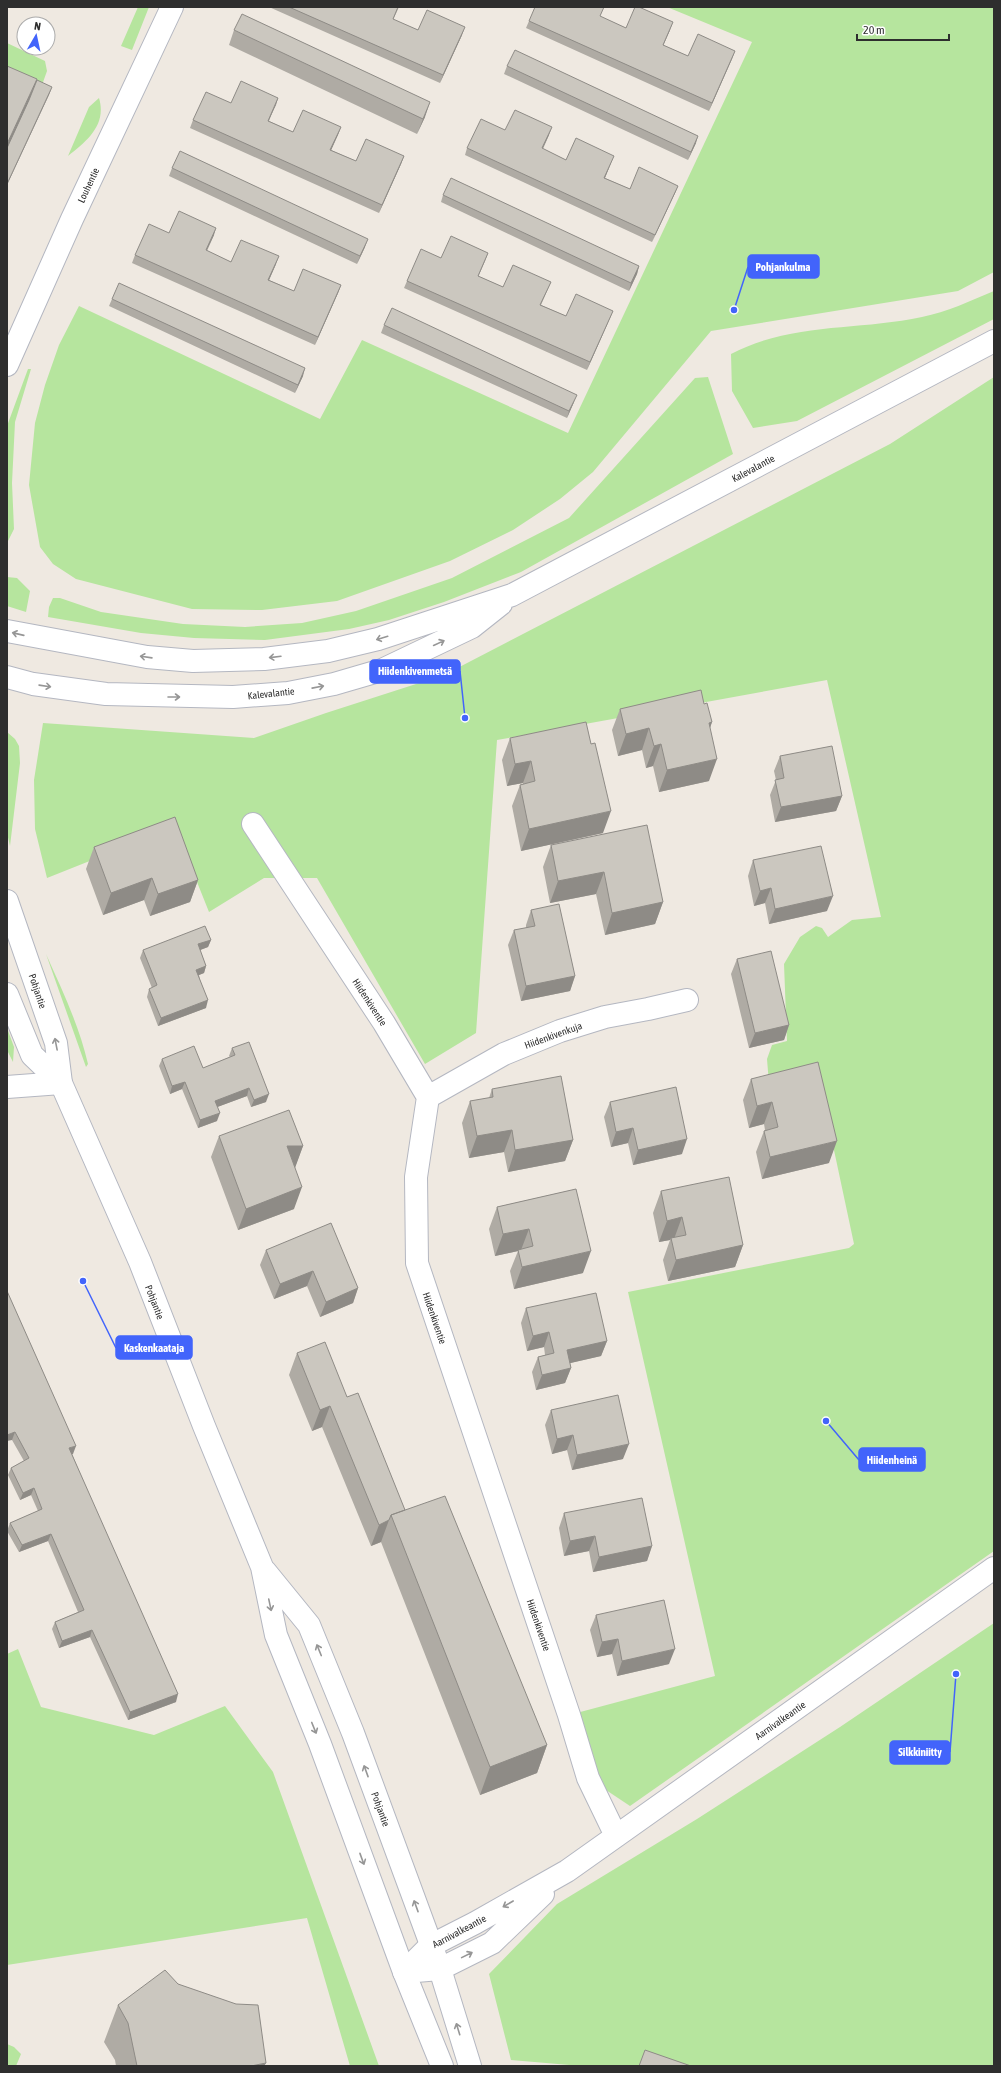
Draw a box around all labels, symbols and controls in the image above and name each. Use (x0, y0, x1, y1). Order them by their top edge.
north arrow (16, 16, 56, 56)
scale bar (857, 16, 949, 42)
text: N (33, 20, 42, 33)
text: 20 m (863, 23, 885, 37)
street label: Louhentie (76, 166, 102, 204)
callout: Pohjankulma (748, 255, 819, 278)
text: Pohjankulma (756, 261, 810, 273)
street label: Kalevalantie (730, 452, 777, 484)
one-way arrow (12, 629, 25, 637)
one-way arrow (376, 635, 389, 642)
one-way arrow (433, 639, 445, 646)
one-way arrow (140, 653, 153, 661)
one-way arrow (269, 654, 282, 661)
callout: Hiidenkivenmetsä (370, 660, 460, 683)
text: Hiidenkivenmetsä (378, 665, 452, 677)
one-way arrow (38, 682, 51, 690)
one-way arrow (311, 683, 324, 691)
street label: Kalevalantie (247, 686, 295, 701)
one-way arrow (167, 693, 180, 701)
street label: Pohjantie (26, 972, 49, 1010)
street label: Hiidenkiventie (350, 977, 389, 1028)
street label: Hiidenkivenkuja (523, 1020, 584, 1051)
one-way arrow (52, 1038, 60, 1051)
street label: Pohjantie (143, 1283, 166, 1321)
street label: Hiidenkiventie (421, 1291, 449, 1346)
callout: Kaskenkaataja (116, 1336, 192, 1359)
text: Kaskenkaataja (124, 1342, 184, 1354)
callout: Hiidenheinä (859, 1448, 925, 1471)
text: Hiidenheinä (867, 1454, 917, 1466)
street label: Hiidenkiventie (525, 1598, 553, 1653)
one-way arrow (266, 1599, 274, 1612)
one-way arrow (314, 1644, 322, 1656)
street label: Aarnivalkeantie (753, 1699, 808, 1742)
one-way arrow (310, 1721, 318, 1733)
callout: Silkkiniitty (890, 1741, 950, 1764)
text: Silkkiniitty (898, 1746, 942, 1758)
one-way arrow (362, 1765, 370, 1777)
street label: Pohjantie (369, 1790, 392, 1828)
one-way arrow (359, 1853, 367, 1865)
one-way arrow (411, 1900, 419, 1912)
one-way arrow (502, 1901, 514, 1909)
street label: Aarnivalkeantie (431, 1913, 488, 1950)
one-way arrow (461, 1951, 473, 1958)
one-way arrow (454, 2022, 461, 2035)

